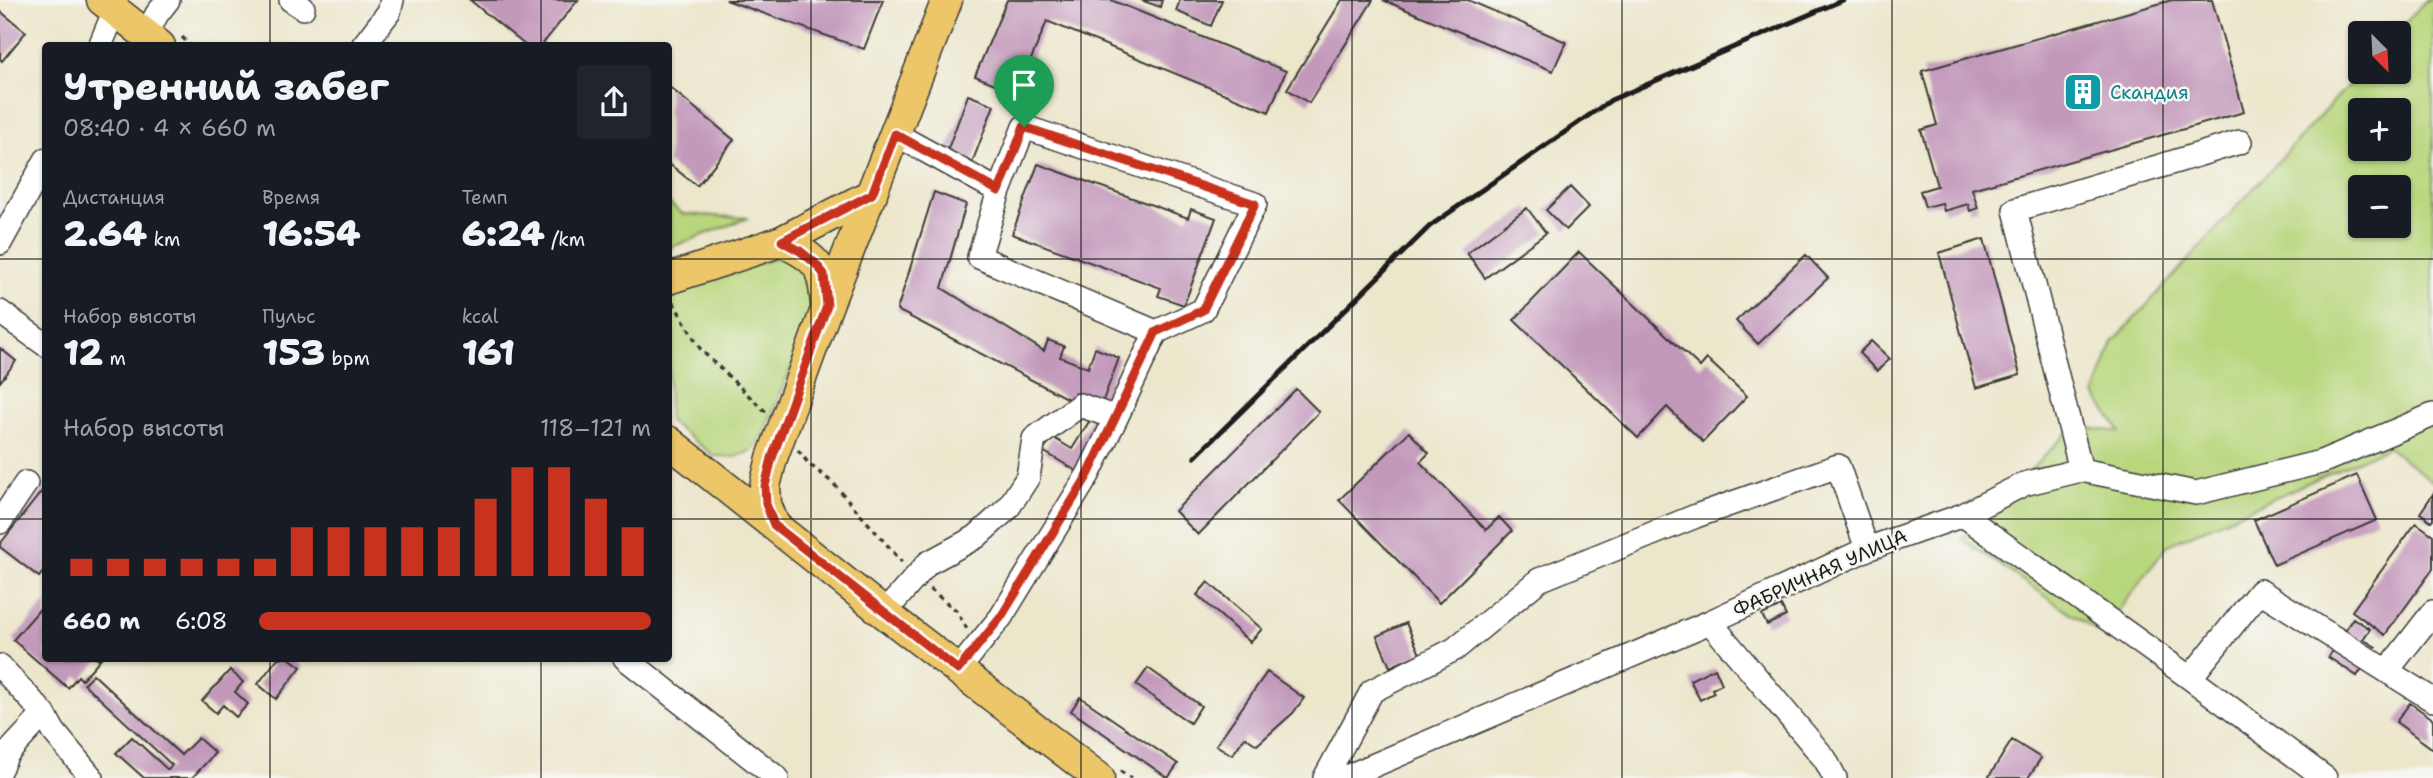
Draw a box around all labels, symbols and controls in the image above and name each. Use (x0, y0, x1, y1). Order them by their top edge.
north arrow (2348, 21, 2412, 84)
map controls (2348, 21, 2411, 238)
pin (994, 55, 1054, 127)
text: Утренний забег (63, 61, 389, 112)
button: share (577, 65, 651, 139)
icon: arrive (1005, 66, 1043, 104)
building icon: Скандия (2062, 71, 2104, 113)
place label: Скандия (2110, 80, 2189, 105)
button: + (2348, 98, 2411, 161)
text: 08:40 · 4 × 660 m (63, 113, 276, 143)
button: − (2348, 175, 2411, 238)
text: Дистанция (63, 185, 165, 210)
text: Время (262, 185, 320, 210)
text: Темп (462, 185, 508, 210)
text: 2.64 (63, 210, 147, 257)
text: 16:54 (262, 210, 360, 257)
text: 6:24 (462, 210, 545, 257)
text: km (147, 227, 180, 252)
text: /km (545, 227, 585, 252)
text: Набор высоты (63, 304, 196, 329)
text: Пульс (262, 304, 316, 329)
text: kcal (462, 304, 499, 329)
text: 12 (63, 329, 103, 376)
text: 153 (262, 329, 325, 376)
text: 161 (462, 329, 515, 376)
text: m (103, 346, 126, 371)
text: bpm (325, 346, 370, 371)
text: Набор высоты (63, 413, 224, 443)
text: 118–121 m (540, 413, 651, 443)
street label: ФАБРИЧНАЯ УЛИЦА (1729, 523, 1911, 623)
text: 660 m (63, 606, 140, 636)
text: 6:08 (175, 606, 228, 636)

